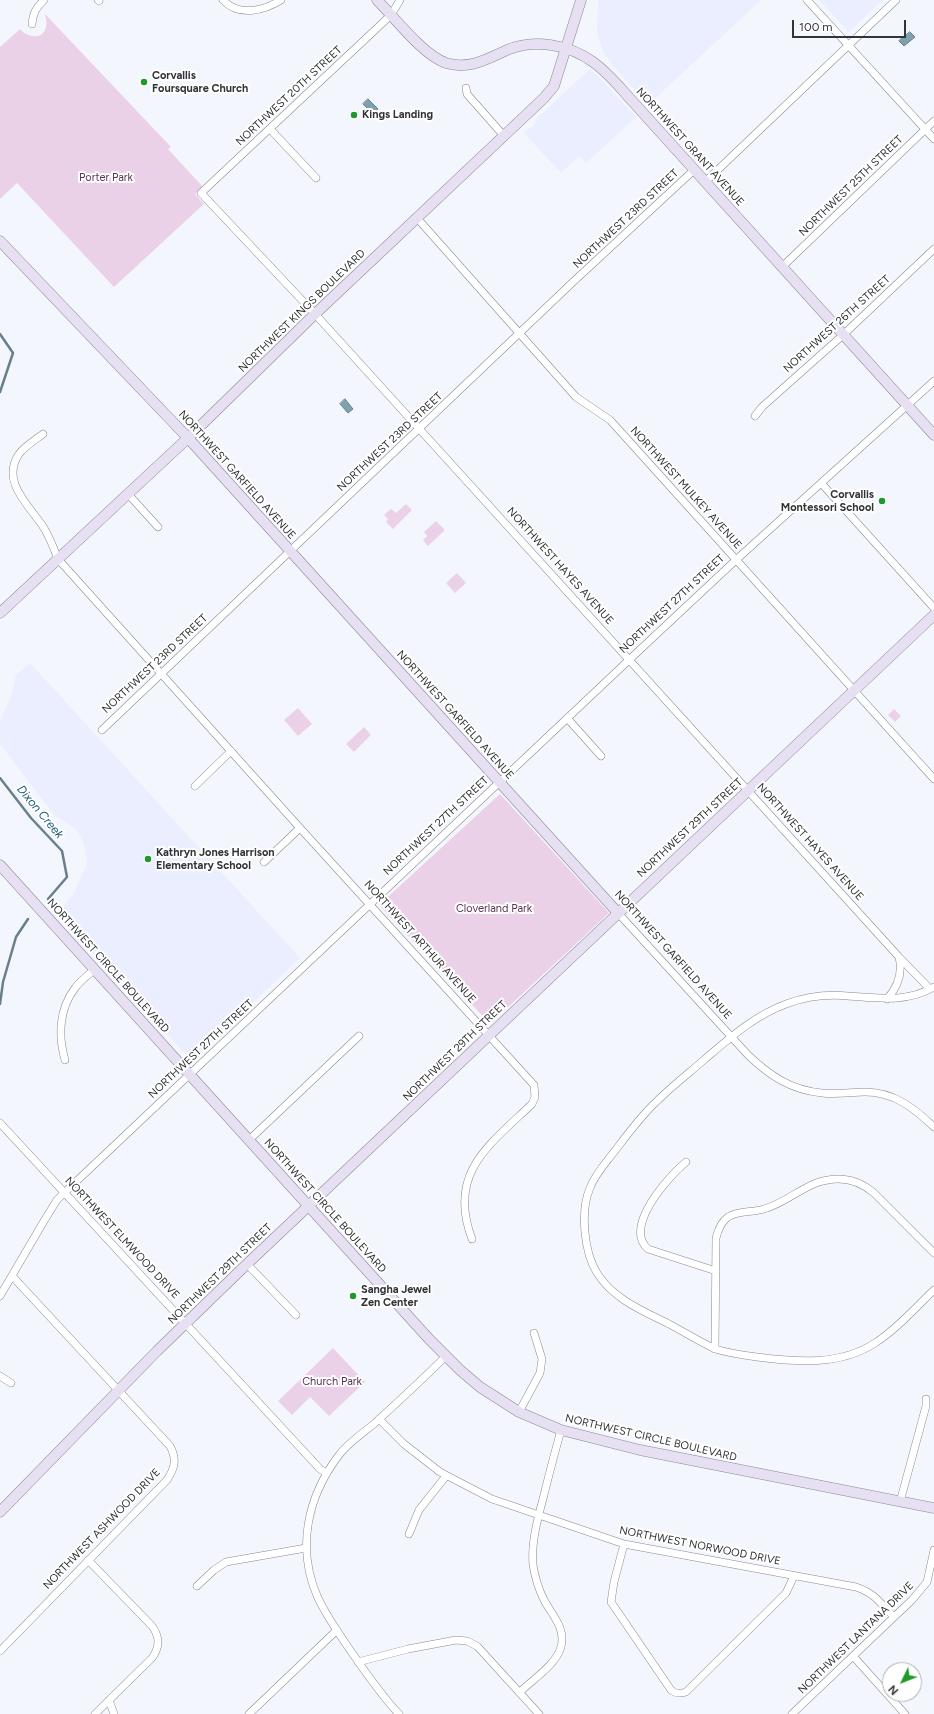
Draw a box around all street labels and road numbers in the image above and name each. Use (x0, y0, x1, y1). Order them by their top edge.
street label: NORTHWEST 20TH STREET (233, 43, 345, 149)
street label: NORTHWEST GRANT AVENUE (633, 85, 747, 209)
street label: NORTHWEST 25TH STREET (796, 133, 906, 239)
street label: NORTHWEST 23RD STREET (571, 167, 681, 271)
street label: NORTHWEST KINGS BOULEVARD (236, 247, 368, 375)
street label: NORTHWEST 26TH STREET (781, 273, 893, 375)
street label: NORTHWEST 23RD STREET (335, 390, 445, 494)
street label: NORTHWEST GARFIELD AVENUE (176, 408, 298, 542)
street label: NORTHWEST MULKEY AVENUE (628, 424, 744, 552)
street label: NORTHWEST HAYES AVENUE (504, 505, 616, 627)
street label: NORTHWEST 27TH STREET (617, 552, 727, 656)
street label: NORTHWEST 23RD STREET (100, 612, 210, 716)
street label: NORTHWEST GARFIELD AVENUE (394, 648, 516, 782)
street label: NORTHWEST 27TH STREET (381, 774, 491, 878)
street label: NORTHWEST 29TH STREET (635, 776, 745, 880)
street label: NORTHWEST HAYES AVENUE (754, 781, 866, 903)
street label: NORTHWEST ARTHUR AVENUE (361, 878, 479, 1006)
street label: NORTHWEST GARFIELD AVENUE (612, 888, 734, 1022)
street label: NORTHWEST CIRCLE BOULEVARD (44, 896, 172, 1036)
street label: NORTHWEST 27TH STREET (146, 997, 256, 1101)
street label: NORTHWEST 29TH STREET (400, 998, 510, 1104)
street label: NORTHWEST CIRCLE BOULEVARD (261, 1136, 389, 1276)
street label: NORTHWEST ELMWOOD DRIVE (62, 1174, 182, 1302)
street label: NORTHWEST 29TH STREET (165, 1221, 275, 1327)
street label: NORTHWEST CIRCLE BOULEVARD (564, 1412, 738, 1464)
street label: NORTHWEST ASHWOOD DRIVE (41, 1466, 163, 1592)
street label: NORTHWEST NORWOOD DRIVE (618, 1524, 782, 1568)
street label: NORTHWEST LANTANA DRIVE (795, 1579, 917, 1697)

